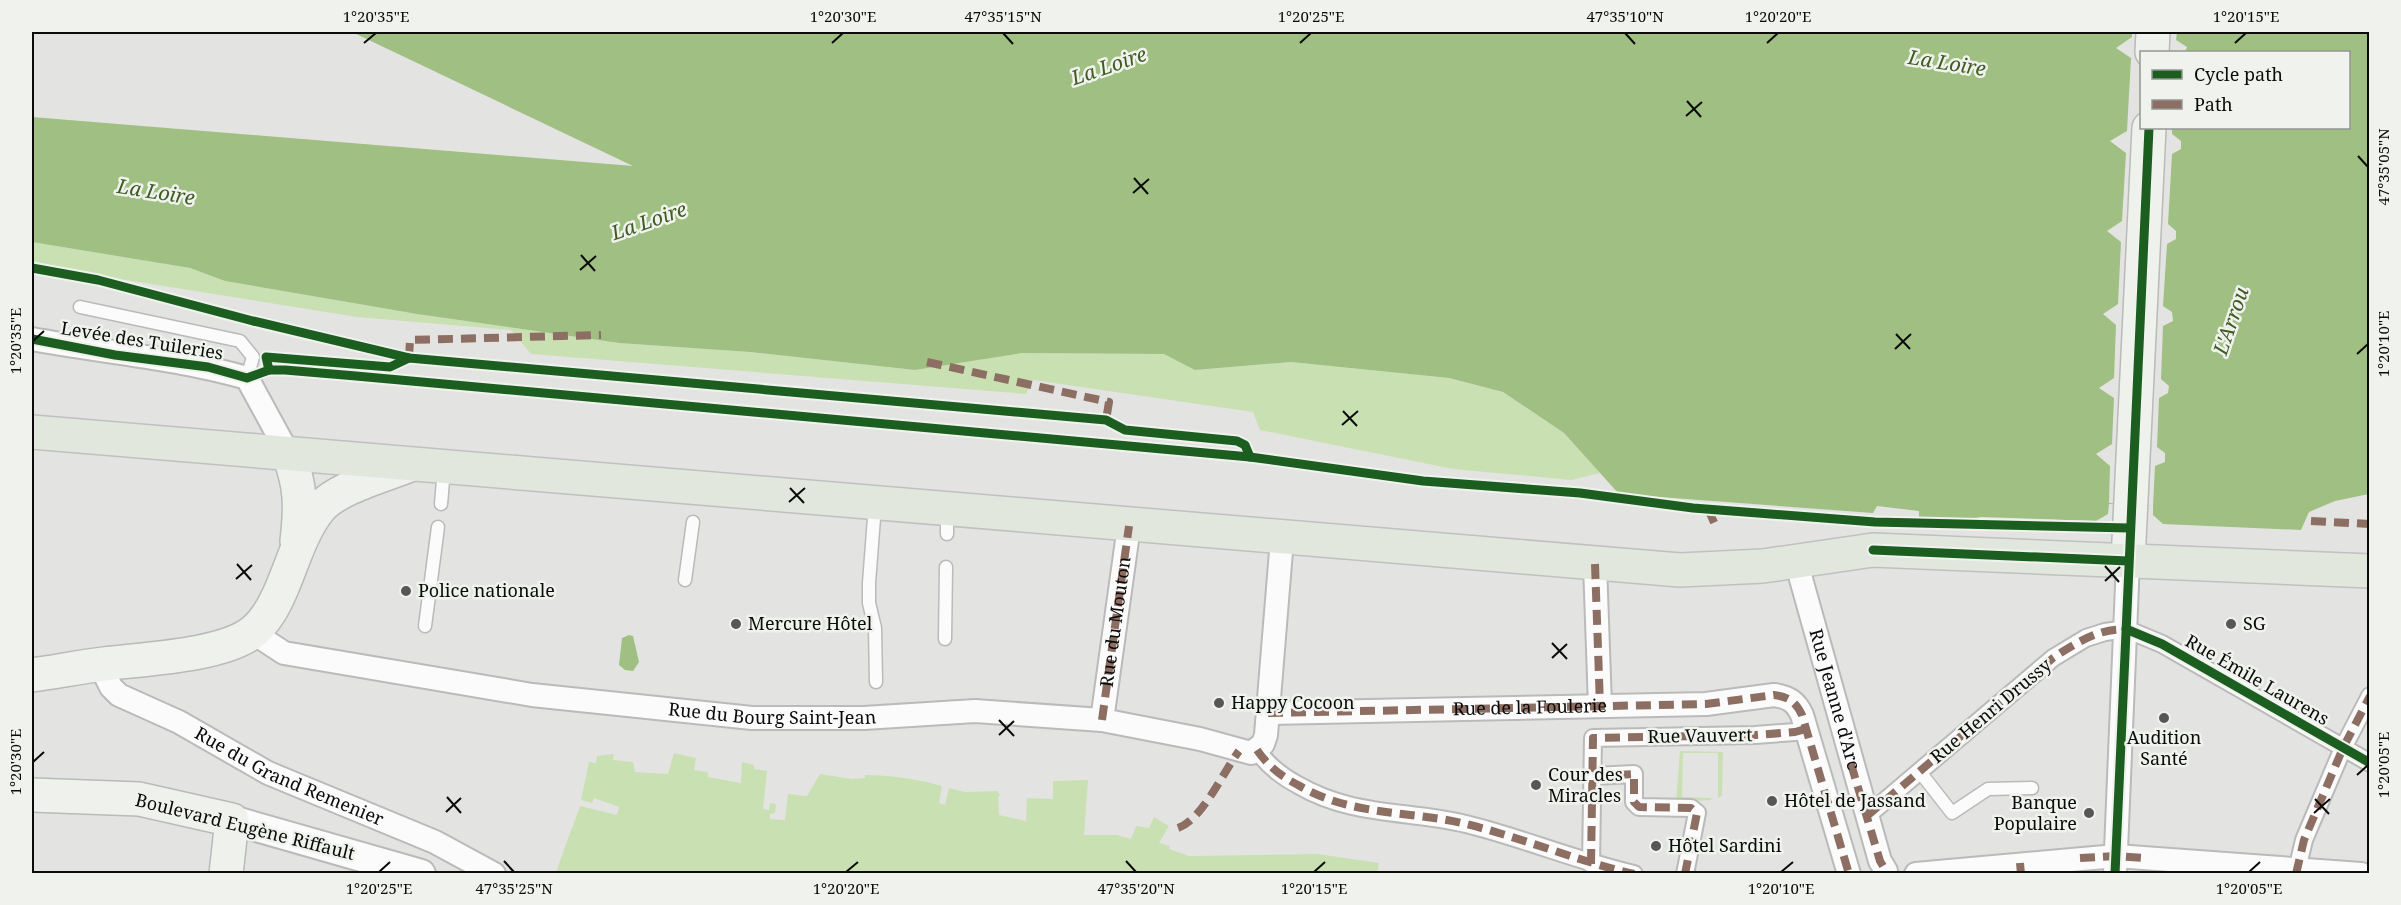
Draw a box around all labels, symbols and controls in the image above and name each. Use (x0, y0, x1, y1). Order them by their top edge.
text: 1°20'35"E (343, 6, 409, 26)
text: 1°20'30"E (810, 6, 876, 26)
text: 47°35'15"N (964, 6, 1042, 26)
text: 1°20'25"E (1278, 6, 1344, 26)
text: 47°35'10"N (1586, 6, 1664, 26)
text: 1°20'20"E (1745, 6, 1811, 26)
text: 1°20'15"E (2213, 6, 2279, 26)
water label: La Loire (1067, 40, 1150, 91)
water label: La Loire (1905, 43, 1988, 82)
legend (2140, 51, 2350, 129)
text: Cycle path (2194, 62, 2283, 86)
text: Path (2194, 92, 2233, 116)
text: 47°35'05"N (2373, 128, 2393, 206)
water label: La Loire (114, 172, 197, 211)
water label: La Loire (607, 195, 690, 246)
water label: L'Arrou (2206, 283, 2255, 359)
text: 1°20'35"E (5, 308, 25, 374)
text: 1°20'10"E (2373, 311, 2393, 377)
street label: Levée des Tuileries (59, 315, 225, 365)
street label: Rue du Mouton (1094, 554, 1136, 689)
place label: Police nationale (418, 578, 555, 602)
marker: Police nationale (399, 584, 413, 598)
place label: Mercure Hôtel (748, 611, 873, 635)
place label: SG (2243, 611, 2266, 635)
marker: Mercure Hôtel (729, 617, 743, 631)
marker: SG (2224, 617, 2238, 631)
street label: Rue Jeanne d'Arc (1805, 626, 1867, 772)
street label: Rue Émile Laurens (2181, 628, 2334, 730)
street label: Rue Henri Drussy (1925, 652, 2057, 768)
place label: Happy Cocoon (1231, 690, 1355, 714)
street label: Rue de la Foulerie (1453, 693, 1607, 720)
street label: Rue du Bourg Saint-Jean (667, 696, 877, 729)
marker: Happy Cocoon (1212, 696, 1226, 710)
marker: Audition Santé (2157, 711, 2171, 725)
street label: Rue du Grand Remenier (191, 721, 388, 831)
street label: Rue Vauvert (1647, 722, 1753, 748)
place label: Audition Santé (2127, 725, 2202, 770)
text: 1°20'30"E (5, 729, 25, 795)
text: 1°20'05"E (2373, 732, 2393, 798)
place label: Cour des Miracles (1548, 762, 1623, 807)
marker: Cour des Miracles (1529, 778, 1543, 792)
street label: Boulevard Eugène Riffault (133, 787, 357, 865)
place label: Hôtel de Jassand (1784, 788, 1926, 812)
place label: Banque Populaire (1994, 790, 2077, 835)
marker: Hôtel de Jassand (1765, 794, 1779, 808)
marker: Banque Populaire (2082, 806, 2096, 820)
place label: Hôtel Sardini (1668, 833, 1782, 857)
marker: Hôtel Sardini (1649, 839, 1663, 853)
text: 1°20'25"E (346, 878, 412, 898)
text: 47°35'25"N (475, 878, 553, 898)
text: 1°20'20"E (813, 878, 879, 898)
text: 47°35'20"N (1097, 878, 1175, 898)
text: 1°20'15"E (1281, 878, 1347, 898)
text: 1°20'10"E (1748, 878, 1814, 898)
text: 1°20'05"E (2216, 878, 2282, 898)

